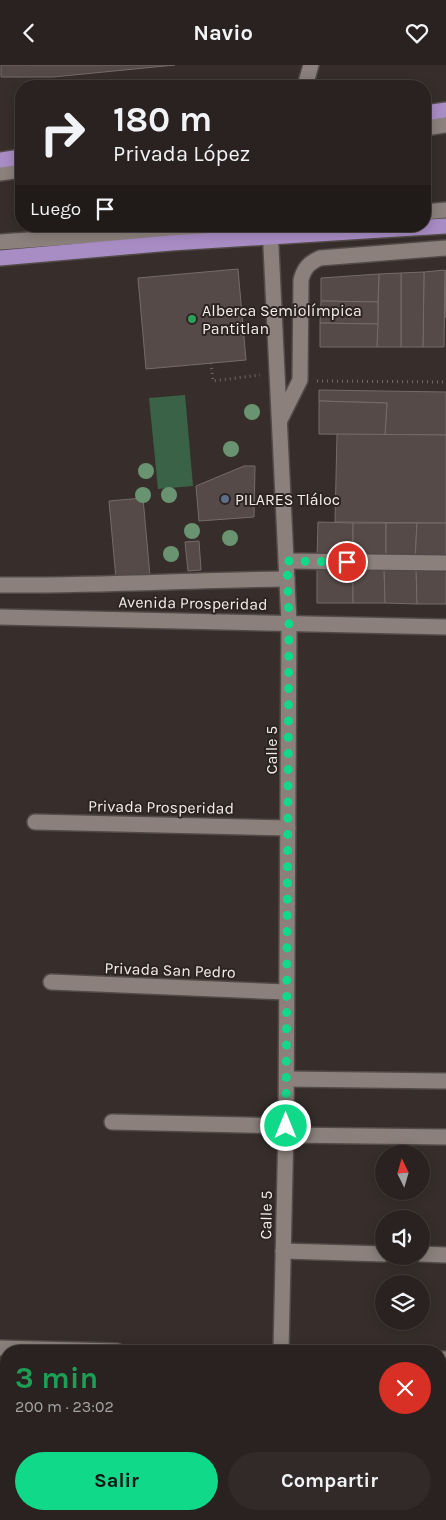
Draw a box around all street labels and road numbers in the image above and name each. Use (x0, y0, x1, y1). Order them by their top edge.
street label: Avenida Prosperidad (118, 592, 268, 614)
street label: Calle 5 (262, 726, 281, 774)
street label: Privada Prosperidad (88, 796, 234, 818)
street label: Privada San Pedro (104, 958, 236, 982)
street label: Calle 5 (256, 1191, 276, 1239)

